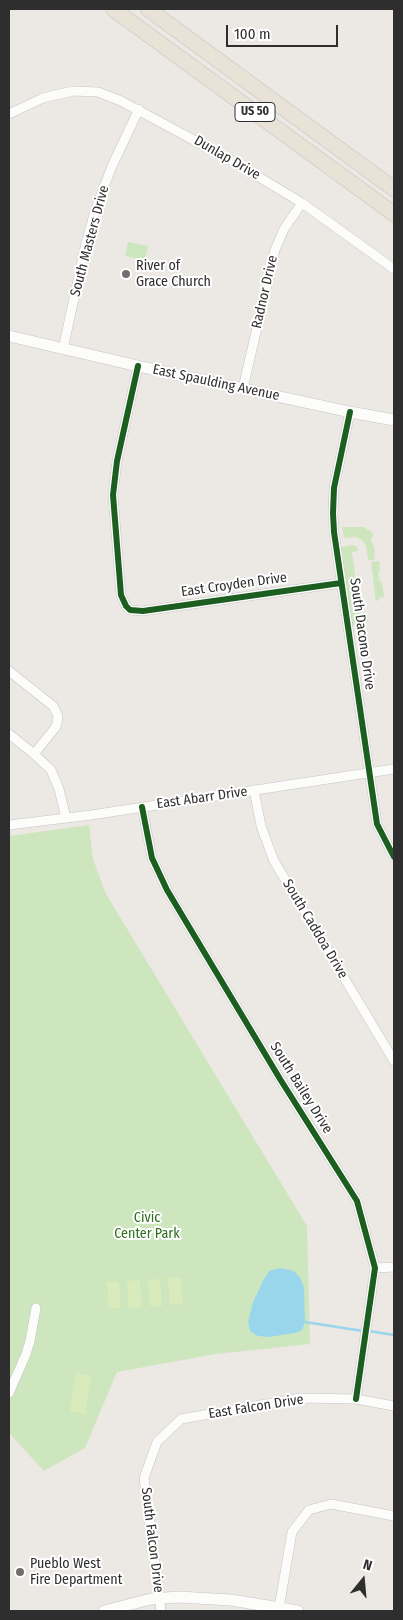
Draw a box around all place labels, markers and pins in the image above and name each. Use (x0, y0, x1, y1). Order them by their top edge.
place label: River of Grace Church (136, 258, 211, 290)
marker: River of Grace Church (120, 268, 132, 280)
place label: Pueblo West Fire Department (30, 1556, 122, 1588)
marker: Pueblo West Fire Department (14, 1566, 26, 1578)

